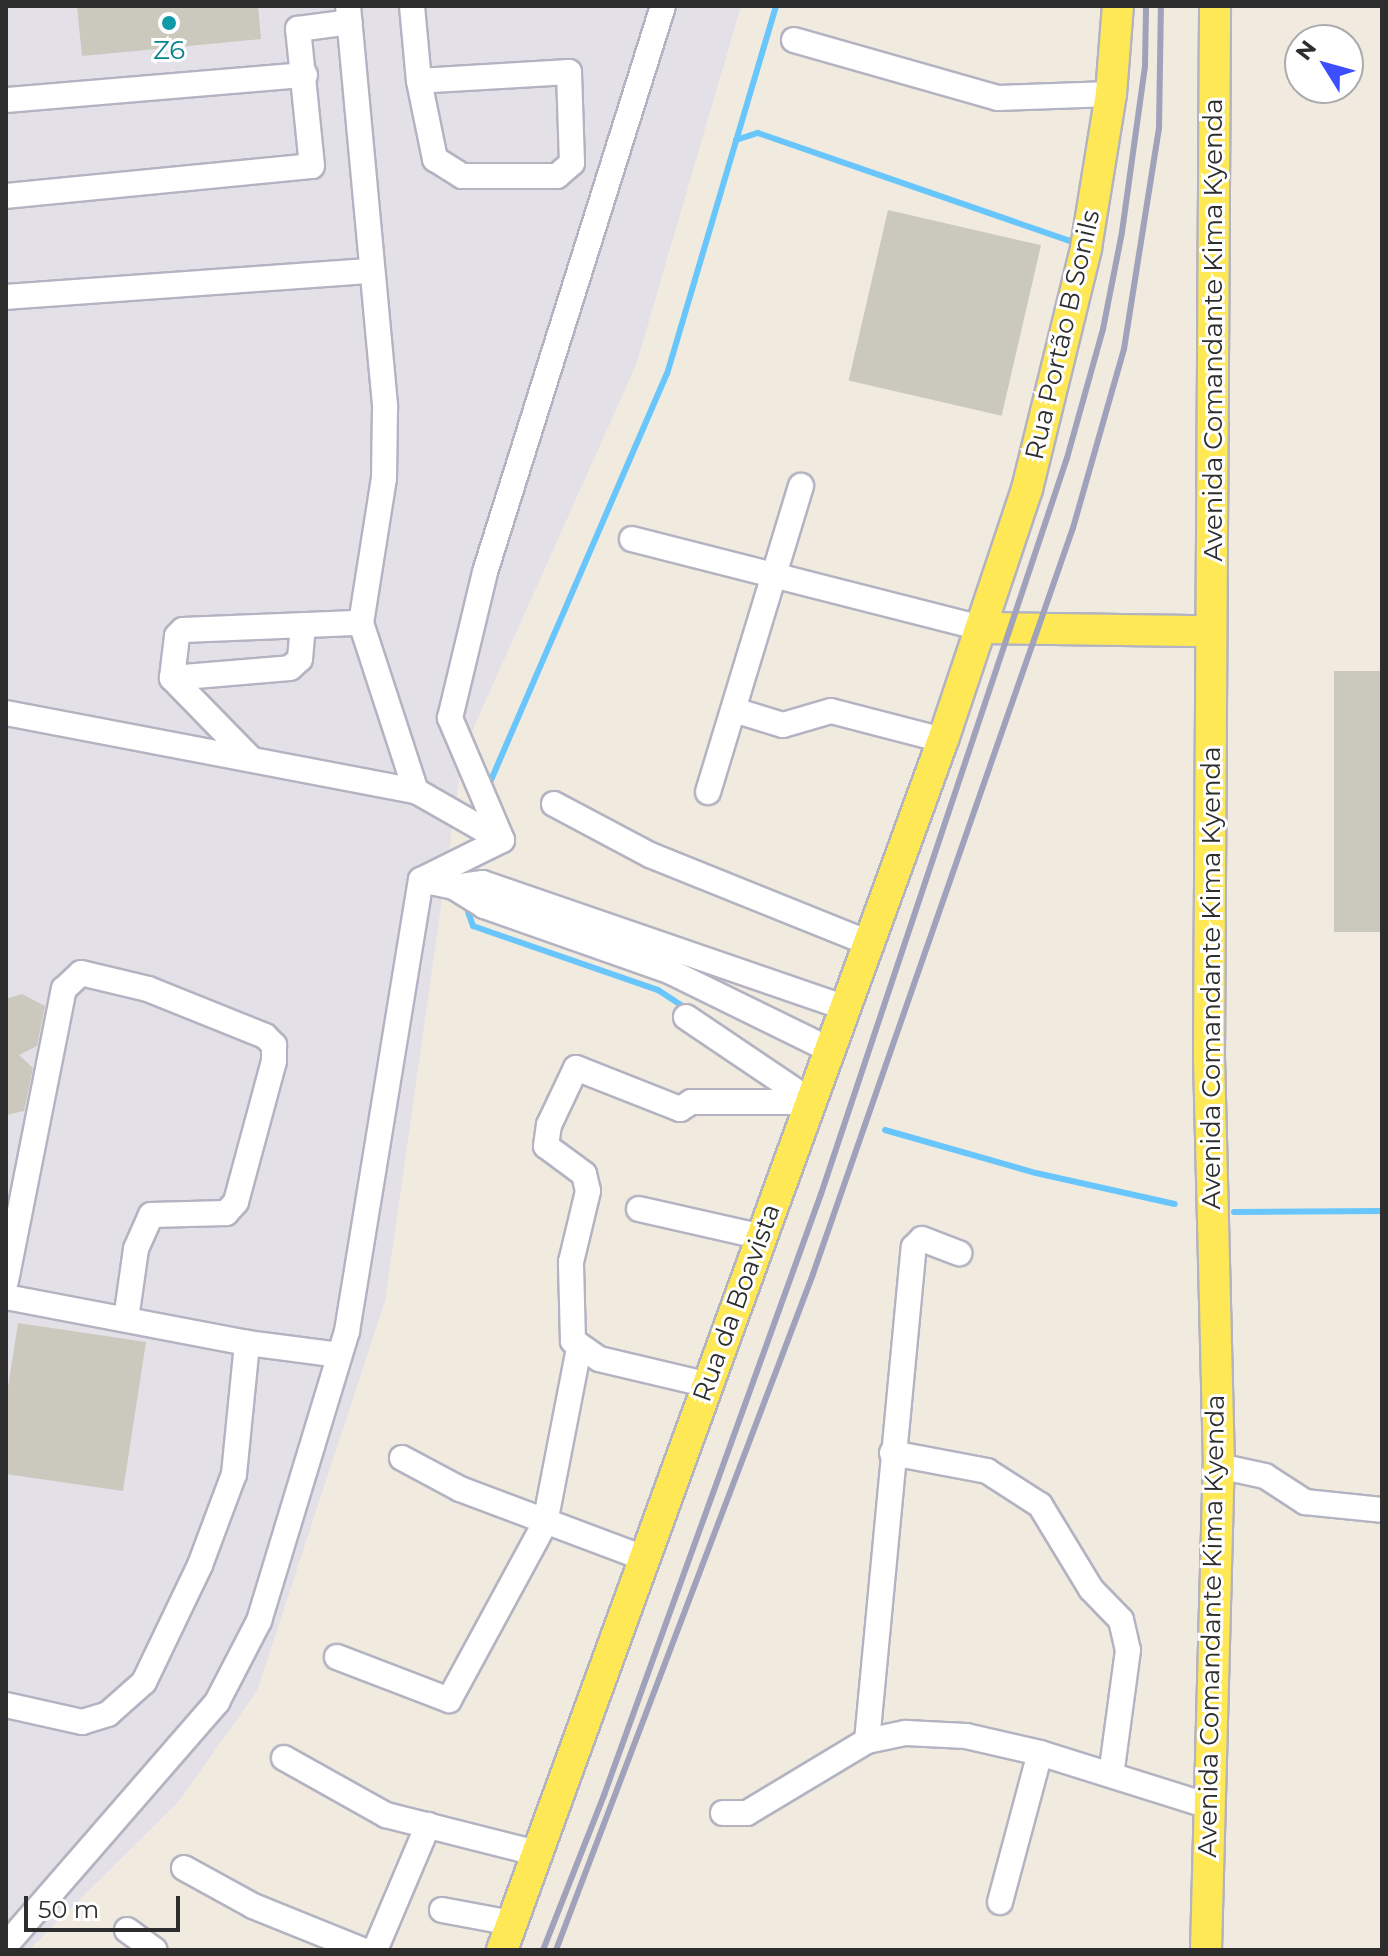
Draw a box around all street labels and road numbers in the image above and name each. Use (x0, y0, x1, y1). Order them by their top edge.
street label: Avenida Comandante Kima Kyenda (1198, 98, 1230, 562)
street label: Rua Portão B Sonils (1019, 207, 1107, 463)
street label: Avenida Comandante Kima Kyenda (1196, 746, 1228, 1210)
street label: Rua da Boavista (687, 1200, 787, 1406)
street label: Avenida Comandante Kima Kyenda (1192, 1394, 1232, 1858)

